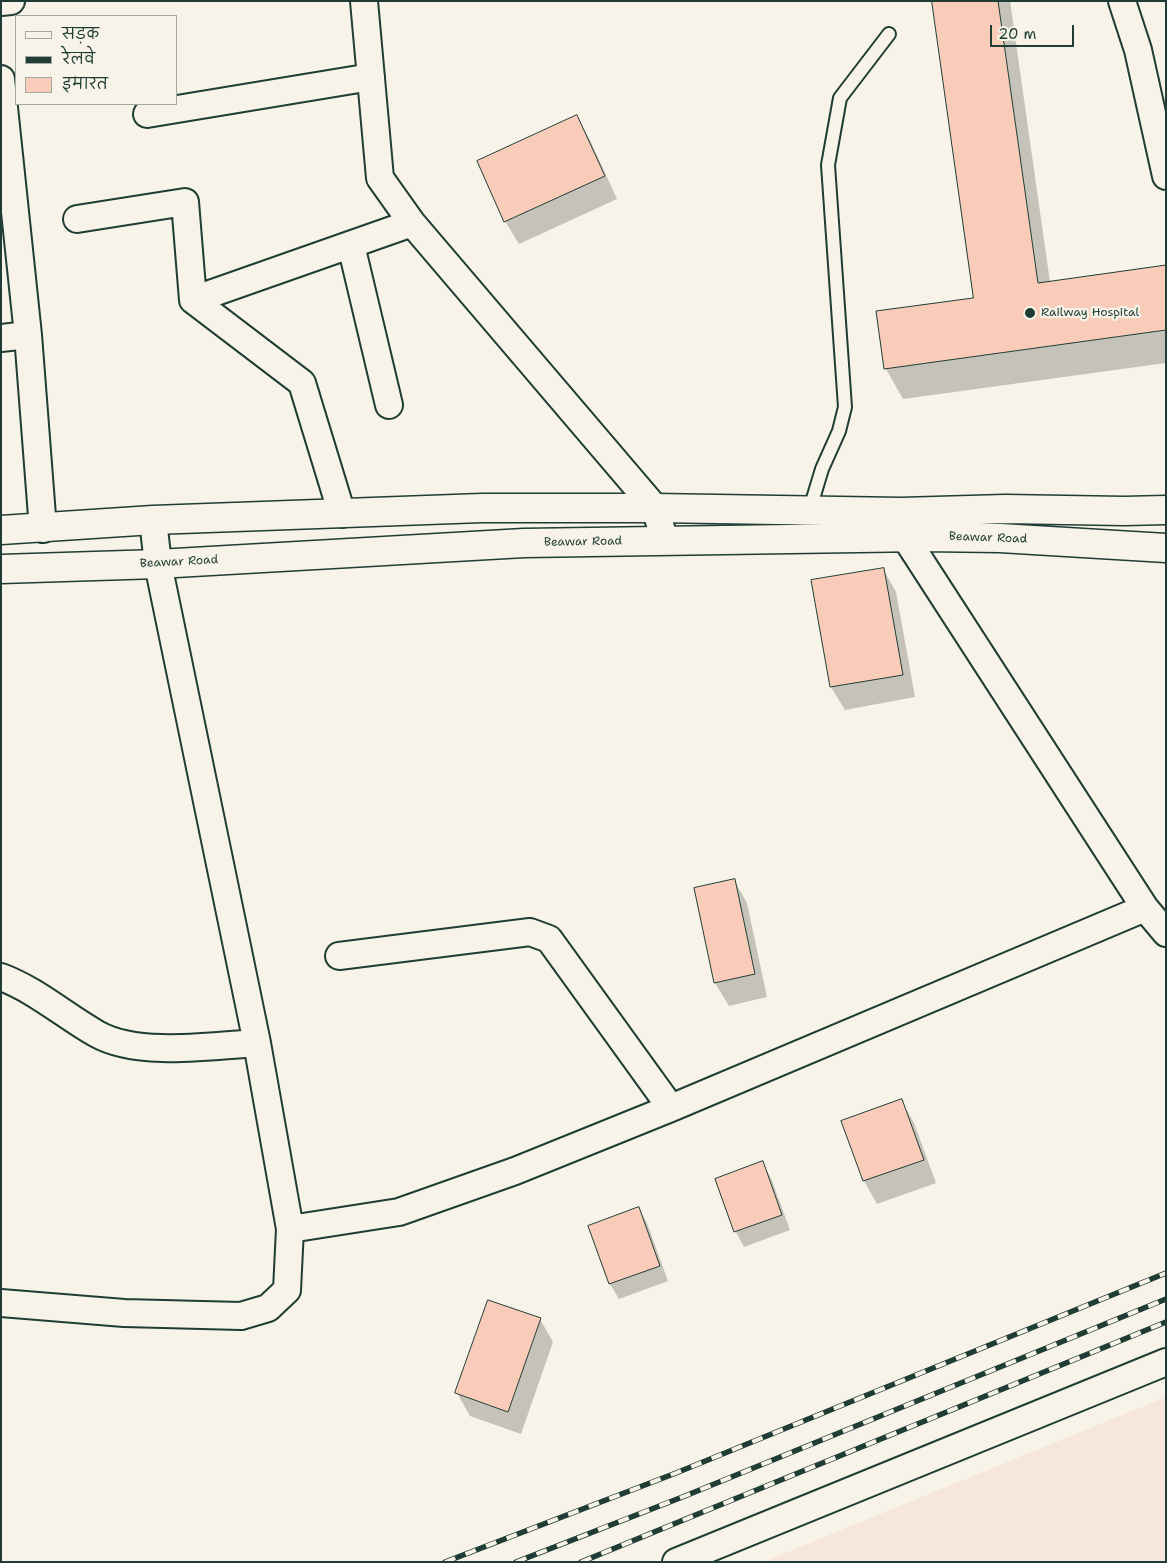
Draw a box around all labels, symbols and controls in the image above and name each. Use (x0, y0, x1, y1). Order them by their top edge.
legend (15, 15, 178, 105)
scale bar (992, 15, 1076, 47)
text: सड़क (62, 24, 99, 44)
text: 20 m (998, 24, 1037, 44)
text: रेलवे (62, 49, 95, 69)
text: इमारत (62, 74, 108, 94)
marker: Railway Hospital (1023, 306, 1037, 320)
place label: Railway Hospital (1041, 306, 1139, 320)
street label: Beawar Road (949, 529, 1027, 547)
street label: Beawar Road (544, 534, 622, 550)
street label: Beawar Road (140, 553, 218, 571)

